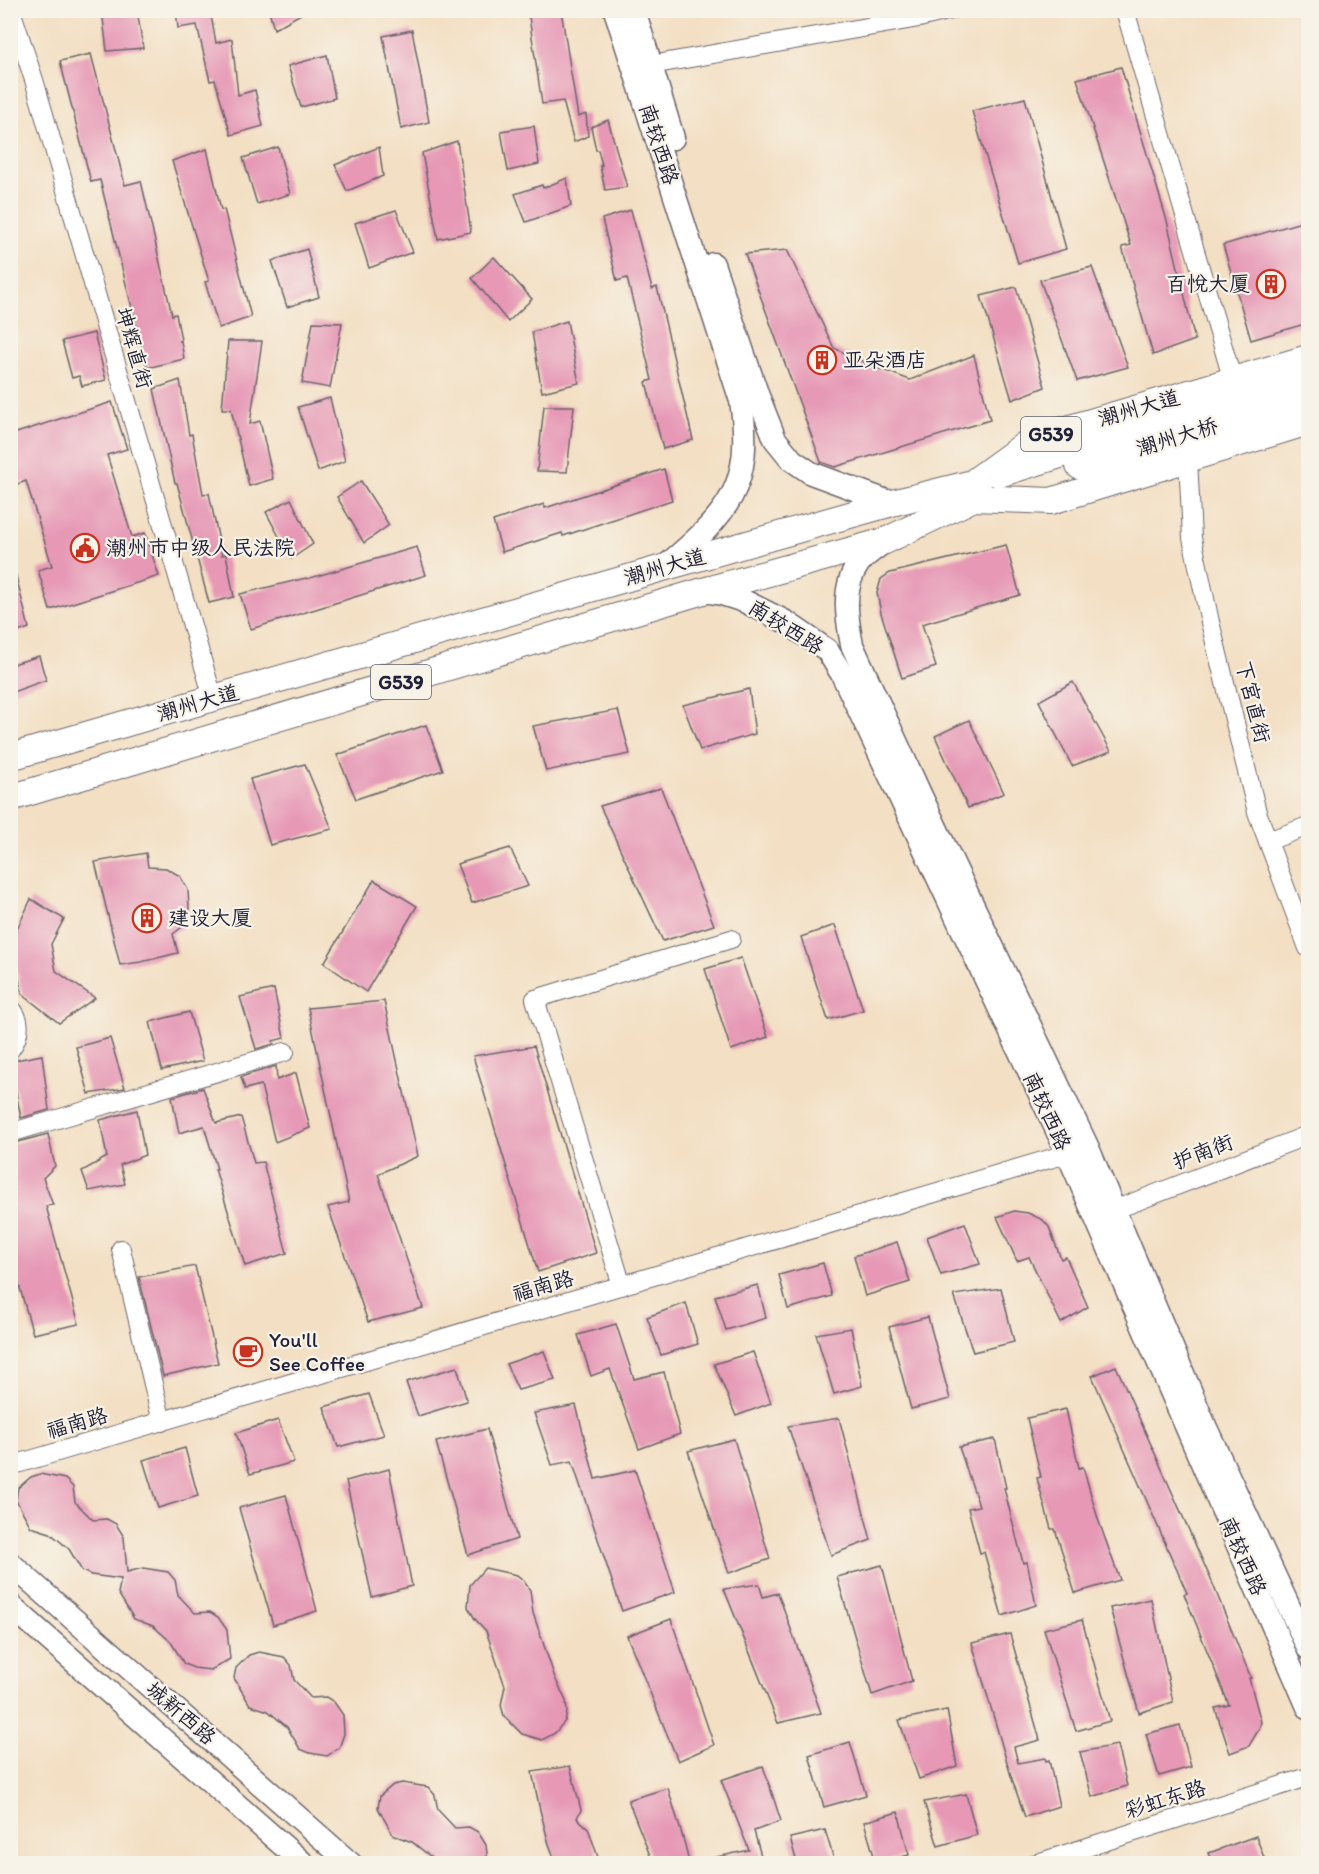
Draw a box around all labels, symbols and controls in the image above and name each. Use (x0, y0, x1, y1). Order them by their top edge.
street label: 南较西路 (635, 100, 684, 188)
building icon: 百悦大厦 (1255, 268, 1287, 300)
place label: 百悦大厦 (1166, 271, 1250, 296)
street label: 坤辉直街 (111, 304, 158, 392)
building icon: 亚朵酒店 (806, 344, 838, 376)
place label: 亚朵酒店 (843, 347, 927, 372)
street label: 潮州大道 (1095, 384, 1183, 431)
street label: 潮州大桥 (1133, 412, 1221, 461)
road number: G539 (1021, 417, 1081, 451)
public building icon: 潮州市中级人民法院 (69, 532, 101, 564)
place label: 潮州市中级人民法院 (106, 535, 295, 560)
street label: 潮州大道 (621, 543, 709, 590)
street label: 南较西路 (744, 594, 829, 659)
street label: 下宫直街 (1231, 658, 1276, 746)
road number: G539 (371, 665, 431, 699)
street label: 潮州大道 (154, 679, 242, 726)
building icon: 建设大厦 (131, 902, 163, 934)
place label: 建设大厦 (168, 905, 252, 930)
street label: 南较西路 (1018, 1067, 1077, 1154)
street label: 护南街 (1169, 1129, 1237, 1174)
street label: 福南路 (509, 1265, 577, 1306)
place label: You'll See Coffee (269, 1327, 365, 1376)
cafe icon: You'll See Coffee (232, 1336, 264, 1368)
street label: 福南路 (43, 1402, 111, 1443)
street label: 南较西路 (1215, 1512, 1272, 1599)
street label: 城新西路 (141, 1676, 221, 1750)
street label: 彩虹东路 (1121, 1774, 1209, 1823)

